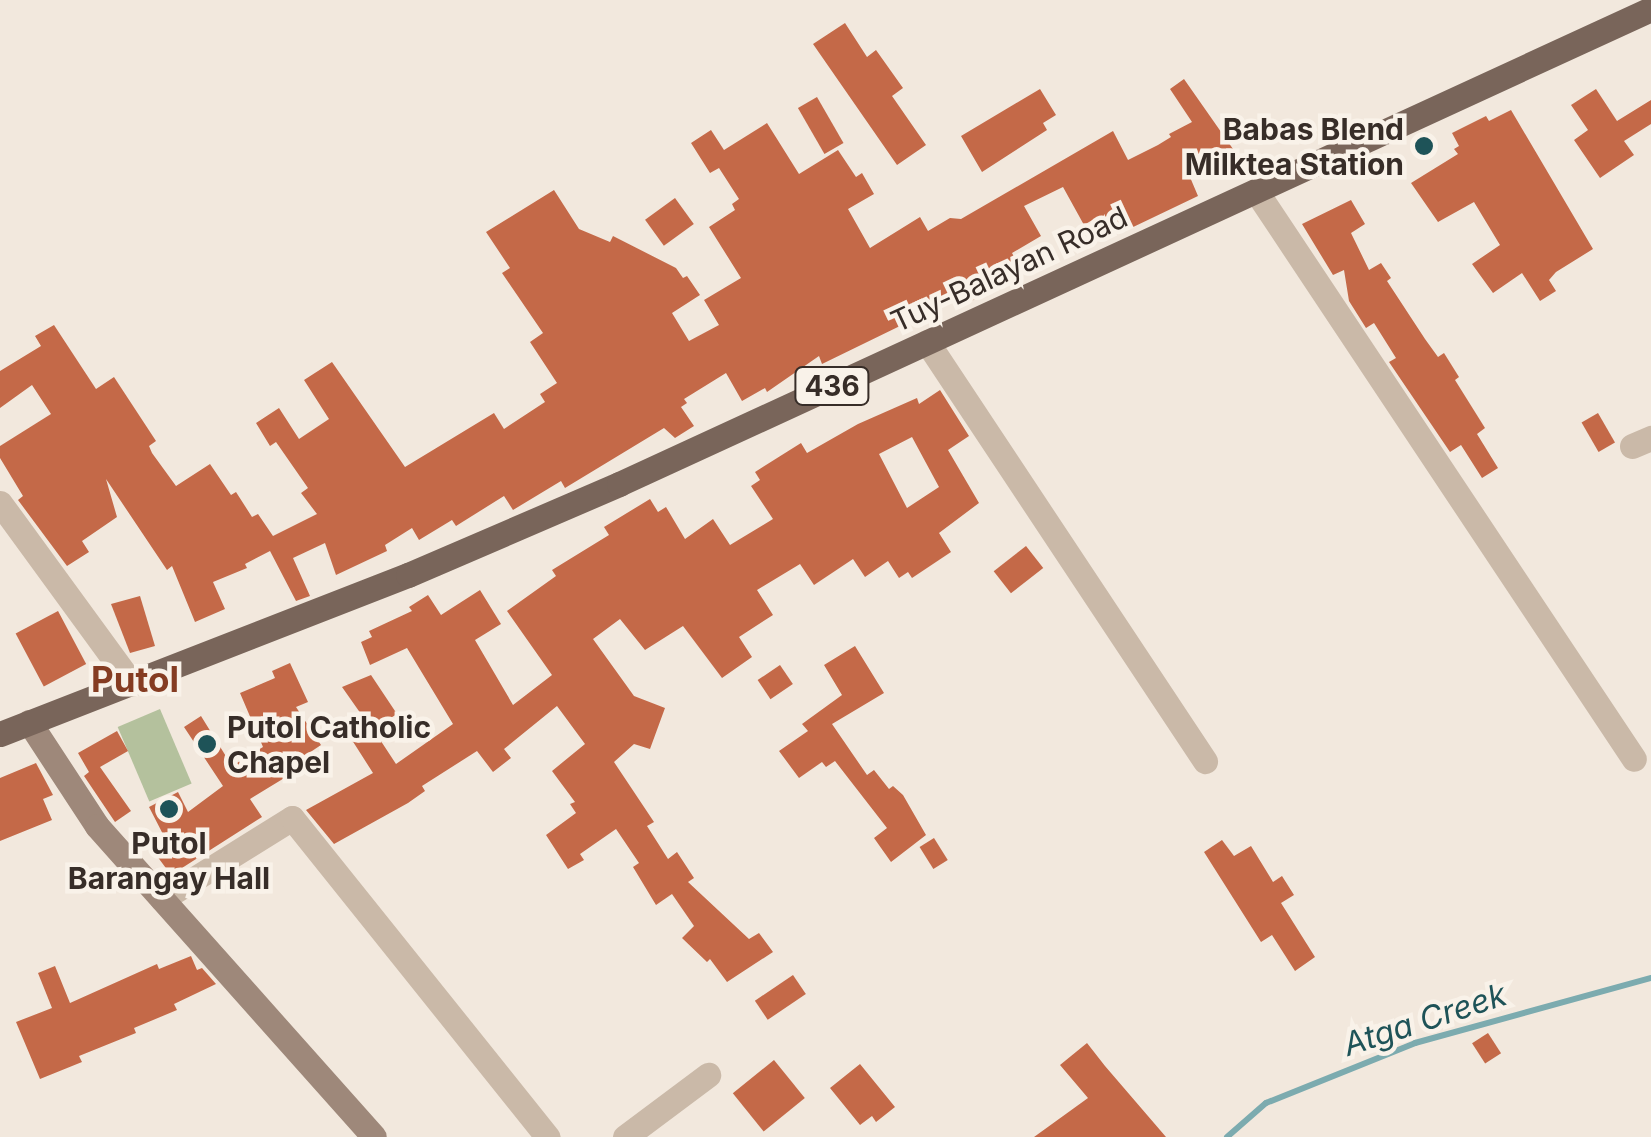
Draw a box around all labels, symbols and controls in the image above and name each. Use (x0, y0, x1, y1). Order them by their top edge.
place label: Babas Blend Milktea Station (1185, 111, 1404, 182)
marker: Babas Blend Milktea Station (1413, 135, 1435, 157)
street label: Tuy-Balayan Road (885, 198, 1133, 340)
road number: 436 (792, 363, 872, 409)
district label: Putol (91, 658, 179, 700)
place label: Putol Catholic Chapel (227, 709, 431, 780)
marker: Putol Catholic Chapel (196, 733, 218, 755)
marker: Putol Barangay Hall (158, 798, 180, 820)
place label: Putol Barangay Hall (68, 825, 270, 896)
water label: Atga Creek (1339, 976, 1511, 1064)

